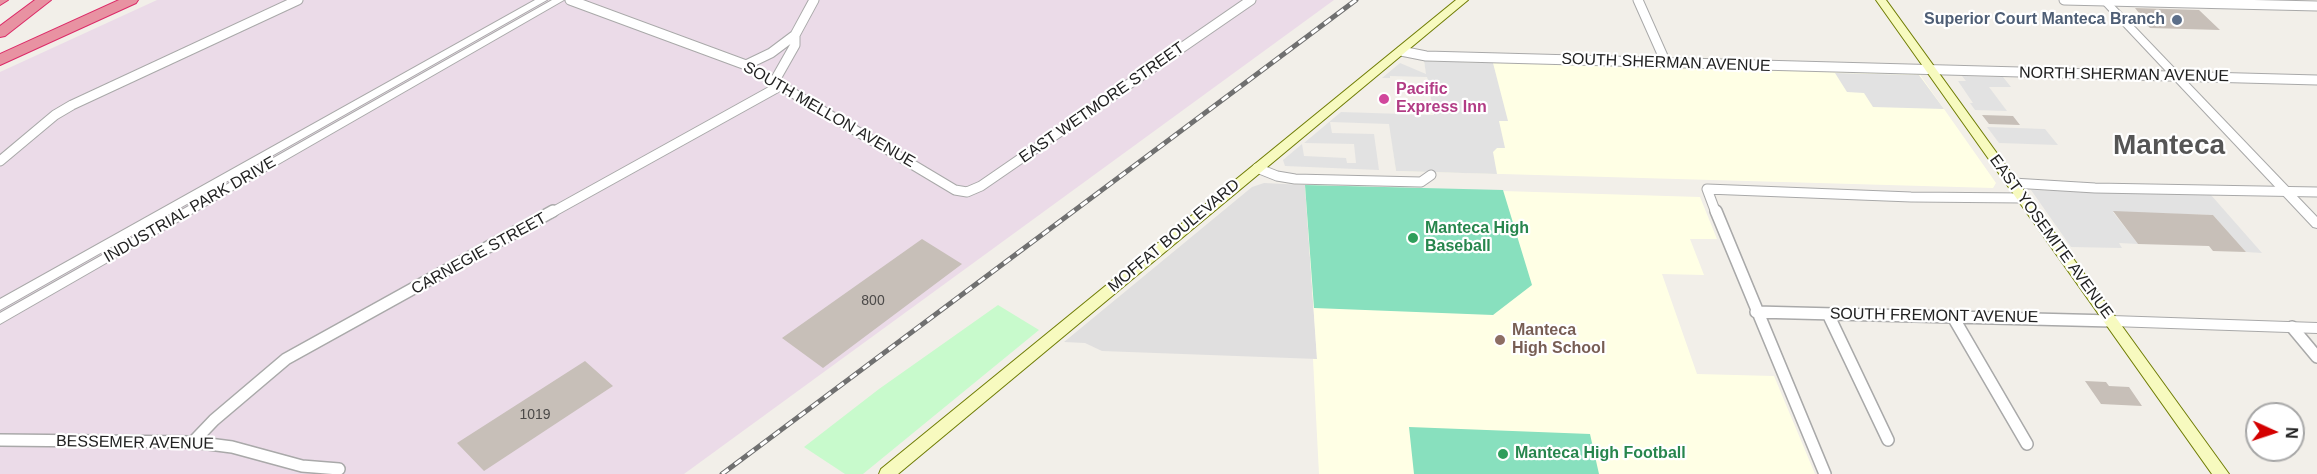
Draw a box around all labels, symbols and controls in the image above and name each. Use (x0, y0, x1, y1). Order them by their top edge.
place label: Superior Court Manteca Branch (1924, 10, 2165, 30)
marker: Superior Court Manteca Branch (2170, 13, 2184, 27)
street label: EAST WETMORE STREET (1016, 39, 1188, 167)
street label: SOUTH SHERMAN AVENUE (1561, 50, 1771, 76)
street label: SOUTH MELLON AVENUE (740, 58, 918, 172)
street label: NORTH SHERMAN AVENUE (2019, 64, 2229, 86)
place label: Pacific Express Inn (1396, 80, 1487, 118)
marker: Pacific Express Inn (1377, 92, 1391, 106)
district label: Manteca (2113, 129, 2225, 163)
street label: EAST YOSEMITE AVENUE (1985, 151, 2117, 323)
street label: INDUSTRIAL PARK DRIVE (101, 153, 279, 267)
street label: MOFFAT BOULEVARD (1104, 175, 1244, 297)
street label: CARNEGIE STREET (408, 209, 550, 299)
place label: Manteca High Baseball (1425, 219, 1529, 257)
marker: Manteca High Baseball (1406, 231, 1420, 245)
house number: 800 (861, 293, 885, 309)
street label: SOUTH FREMONT AVENUE (1830, 305, 2038, 327)
place label: Manteca High School (1512, 321, 1605, 359)
marker: Manteca High School (1493, 333, 1507, 347)
north arrow (2245, 402, 2305, 462)
house number: 1019 (519, 407, 551, 423)
text: N (2283, 427, 2300, 439)
street label: BESSEMER AVENUE (56, 432, 214, 454)
place label: Manteca High Football (1515, 444, 1686, 464)
marker: Manteca High Football (1496, 447, 1510, 461)

